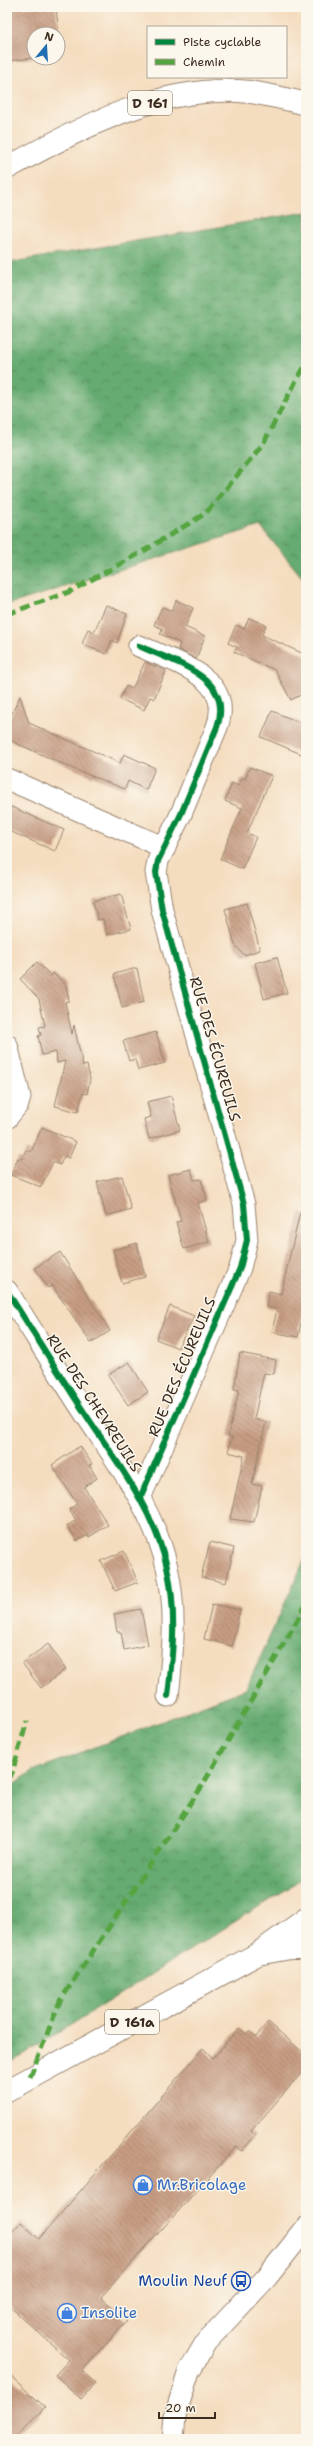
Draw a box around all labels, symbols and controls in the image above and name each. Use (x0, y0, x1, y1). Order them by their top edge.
north arrow (26, 26, 66, 66)
legend (147, 26, 287, 78)
text: N (42, 28, 56, 46)
text: Piste cyclable (183, 34, 261, 50)
text: Chemin (183, 54, 225, 70)
road number: D 161 (128, 91, 172, 115)
street label: RUE DES ÉCUREUILS (185, 974, 246, 1124)
street label: RUE DES ÉCUREUILS (143, 1294, 220, 1440)
street label: RUE DES CHEVREUILS (42, 1330, 146, 1476)
road number: D 161a (105, 2010, 159, 2034)
shop icon: Mr.Bricolage (132, 2174, 154, 2196)
place label: Mr.Bricolage (157, 2175, 246, 2195)
bus stop icon: Moulin Neuf (230, 2270, 252, 2292)
place label: Moulin Neuf (138, 2271, 228, 2291)
shop icon: Insolite (56, 2302, 78, 2324)
place label: Insolite (81, 2303, 137, 2323)
scale bar (159, 2394, 215, 2420)
text: 20 m (165, 2400, 196, 2416)

